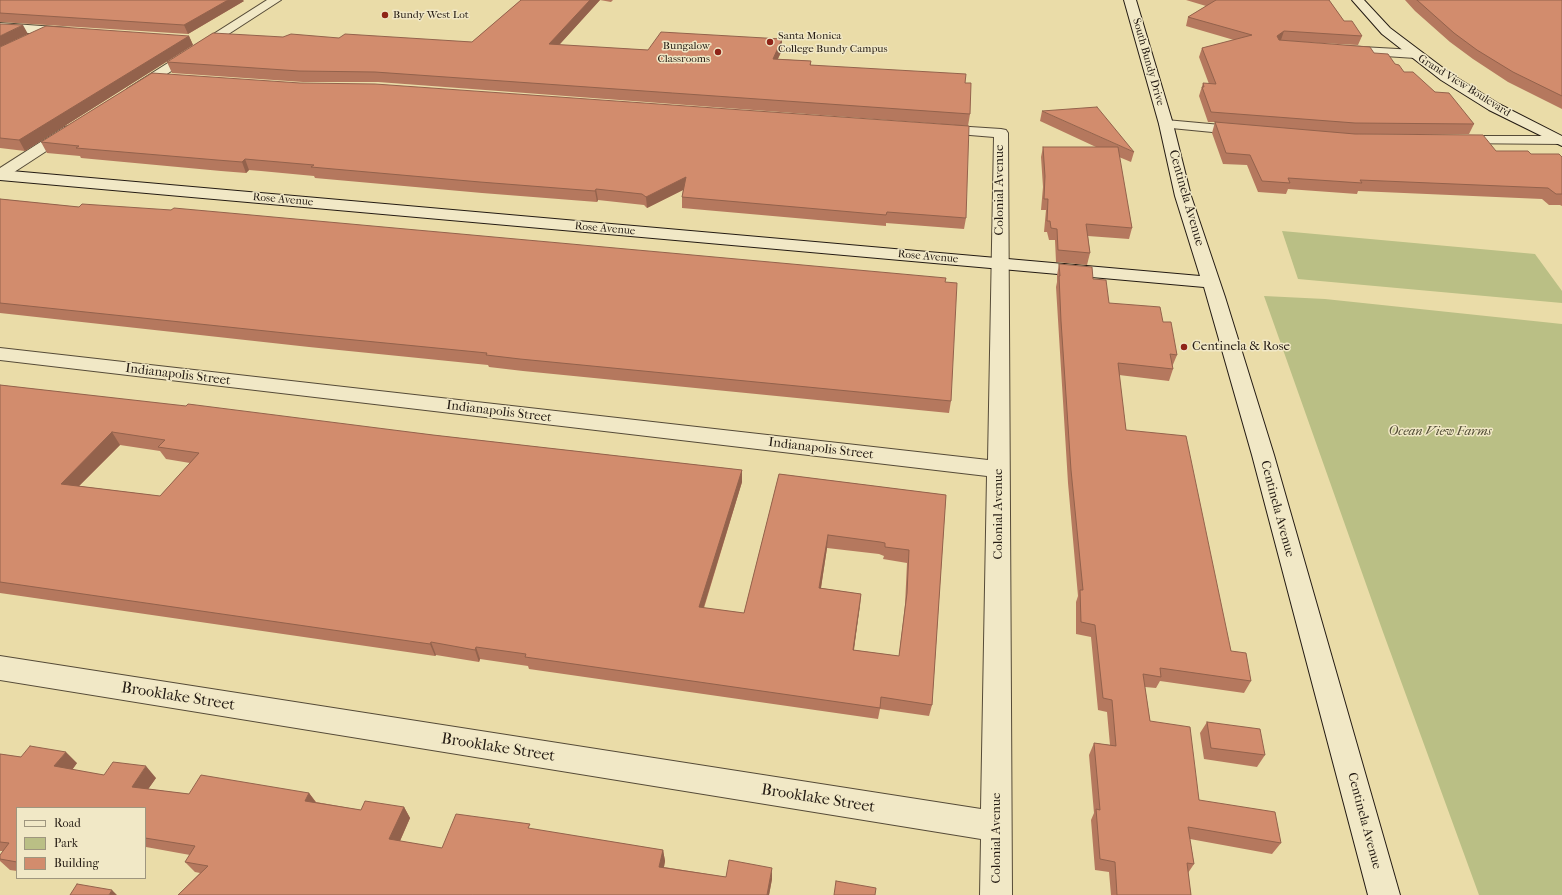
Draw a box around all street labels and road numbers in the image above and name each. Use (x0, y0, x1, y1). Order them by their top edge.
street label: South Bundy Drive (1129, 17, 1167, 107)
street label: Grand View Boulevard (1415, 52, 1513, 120)
street label: Colonial Avenue (992, 145, 1008, 235)
street label: Centinela Avenue (1165, 148, 1207, 248)
street label: Rose Avenue (252, 191, 314, 209)
street label: Rose Avenue (574, 220, 636, 238)
street label: Rose Avenue (897, 248, 959, 266)
street label: Indianapolis Street (124, 361, 232, 389)
street label: Indianapolis Street (445, 398, 553, 426)
street label: Indianapolis Street (767, 435, 875, 463)
street label: Centinela Avenue (1257, 459, 1297, 559)
street label: Colonial Avenue (991, 469, 1007, 559)
street label: Brooklake Street (120, 679, 236, 715)
street label: Brooklake Street (440, 730, 556, 766)
street label: Centinela Avenue (1344, 771, 1384, 871)
street label: Brooklake Street (760, 781, 876, 817)
street label: Colonial Avenue (989, 793, 1005, 883)

